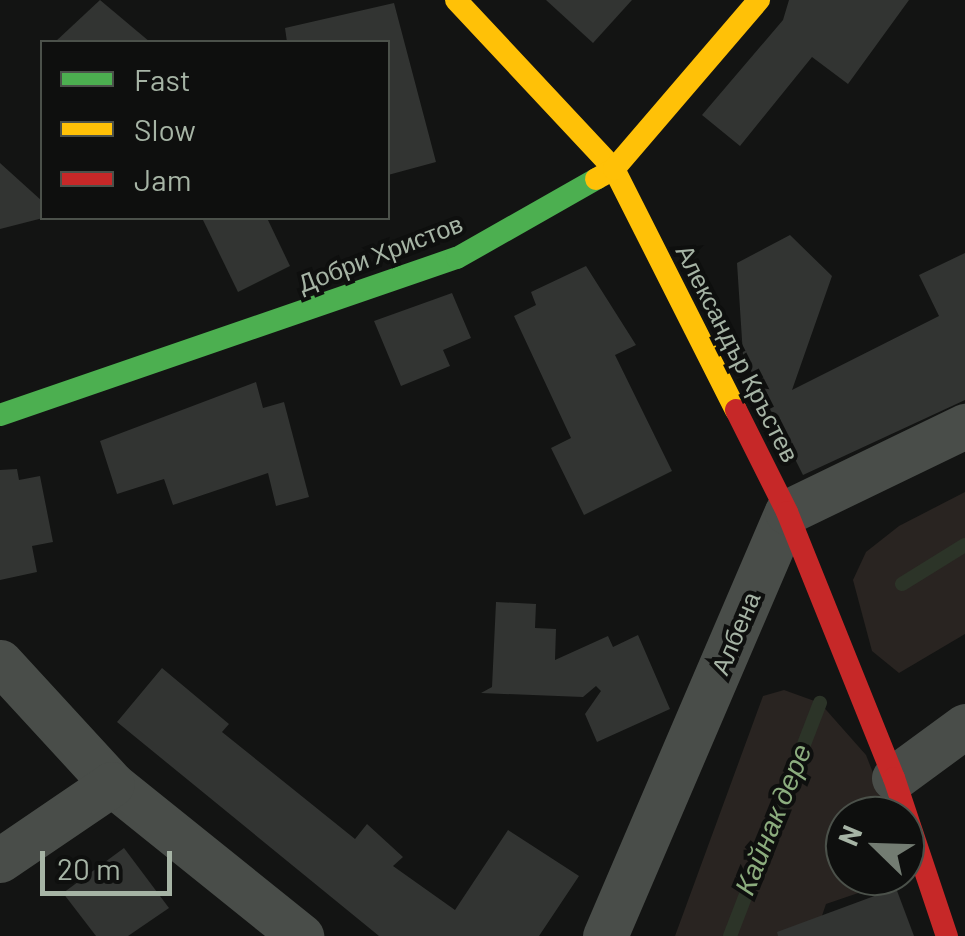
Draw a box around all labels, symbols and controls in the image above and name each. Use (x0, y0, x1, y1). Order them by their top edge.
legend (40, 40, 390, 220)
text: Fast (134, 61, 191, 97)
text: Slow (134, 111, 196, 147)
text: Jam (134, 161, 191, 197)
street label: Добри Христов (294, 208, 466, 298)
street label: Александър Кръстев (670, 239, 806, 467)
street label: Албена (704, 587, 766, 679)
water label: Кайнак дере (727, 739, 817, 899)
north arrow (825, 796, 925, 896)
text: N (830, 820, 869, 850)
scale bar (45, 831, 178, 893)
text: 20 m (57, 850, 121, 886)

